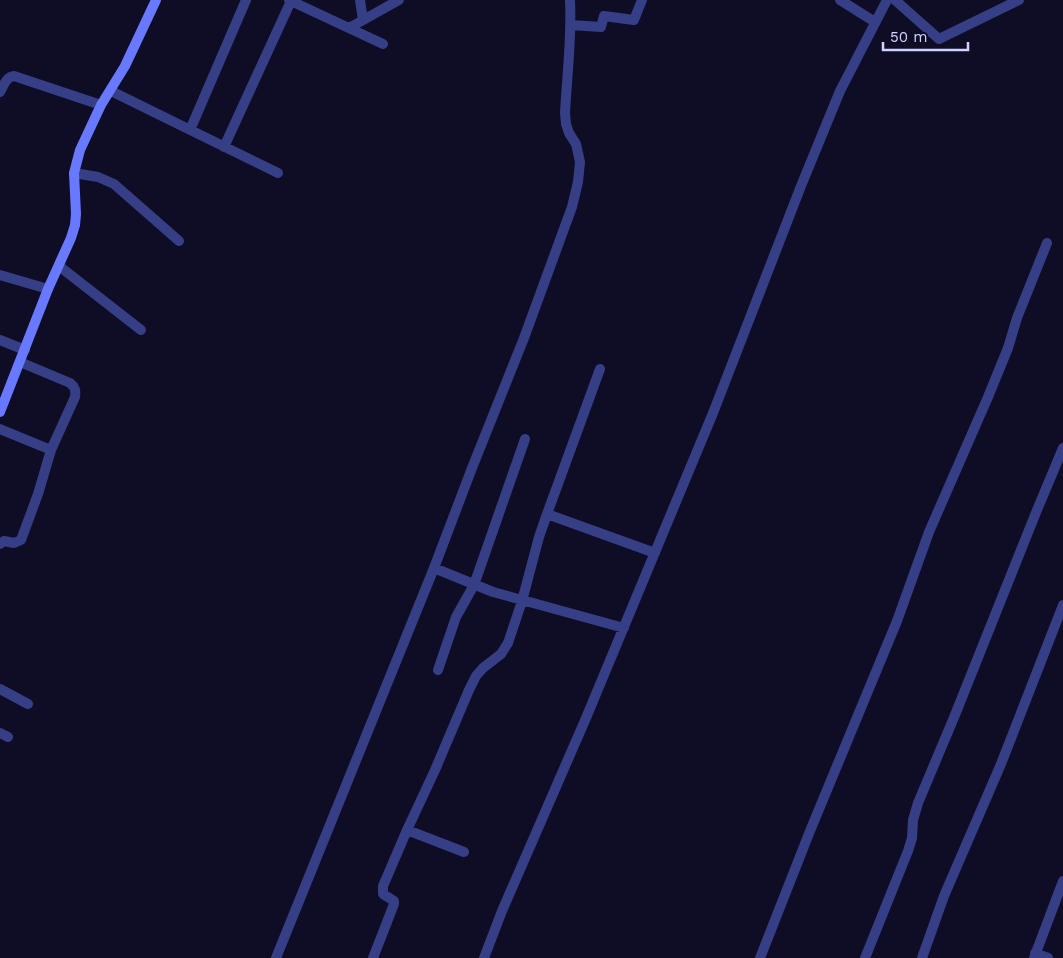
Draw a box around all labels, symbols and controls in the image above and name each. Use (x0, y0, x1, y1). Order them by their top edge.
scale bar (883, 20, 968, 52)
text: 50 m (890, 28, 927, 46)

